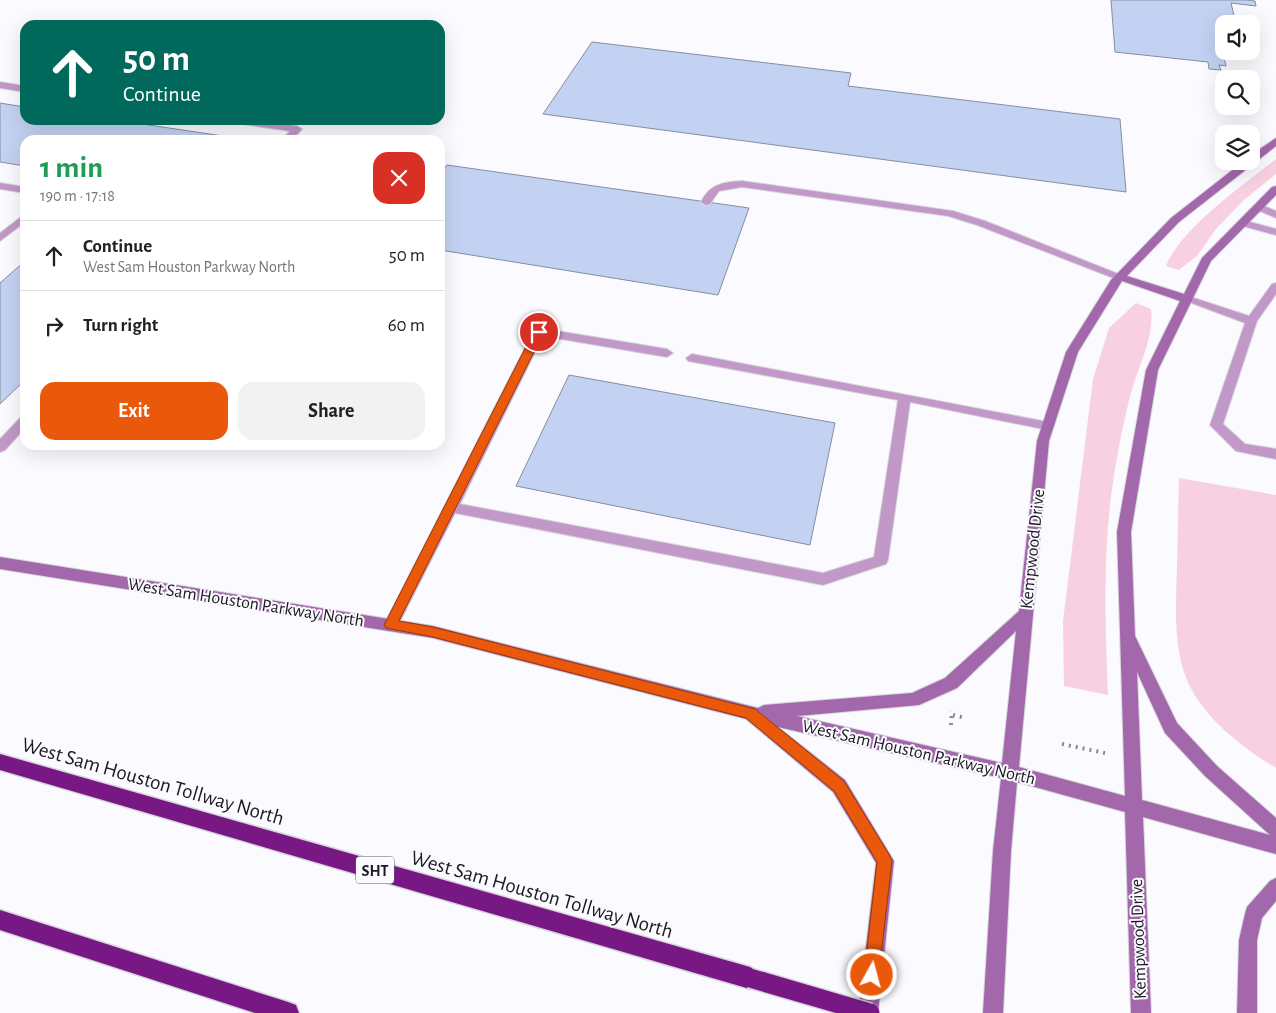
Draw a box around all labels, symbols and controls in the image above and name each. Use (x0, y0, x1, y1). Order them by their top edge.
map controls (1215, 15, 1260, 170)
button: sound (1215, 15, 1260, 60)
icon: ahead (40, 40, 105, 105)
text: 50 m (123, 42, 190, 77)
button: search (1215, 70, 1260, 115)
text: Continue (123, 83, 201, 105)
button: layers (1215, 125, 1260, 170)
button: close (373, 152, 425, 204)
text: 1 min (40, 153, 103, 183)
text: 190 m · 17:18 (40, 188, 115, 204)
text: Continue (83, 237, 152, 256)
icon: ahead (40, 242, 68, 270)
text: 50 m (389, 246, 425, 265)
text: West Sam Houston Parkway North (83, 259, 295, 275)
pin (518, 311, 560, 353)
icon: right (40, 312, 68, 340)
text: Turn right (83, 316, 158, 335)
text: 60 m (388, 316, 425, 335)
icon: arrive (525, 318, 553, 346)
button: Exit (40, 382, 228, 440)
button: Share (238, 382, 425, 440)
street label: Kempwood Drive (1018, 488, 1048, 610)
street label: West Sam Houston Parkway North (127, 575, 365, 631)
street label: West Sam Houston Parkway North (800, 717, 1037, 789)
street label: West Sam Houston Tollway North (19, 734, 286, 829)
street label: West Sam Houston Tollway North (408, 847, 675, 942)
road number: SHT (356, 856, 394, 884)
street label: Kempwood Drive (1128, 879, 1150, 999)
position arrow (845, 948, 897, 1000)

